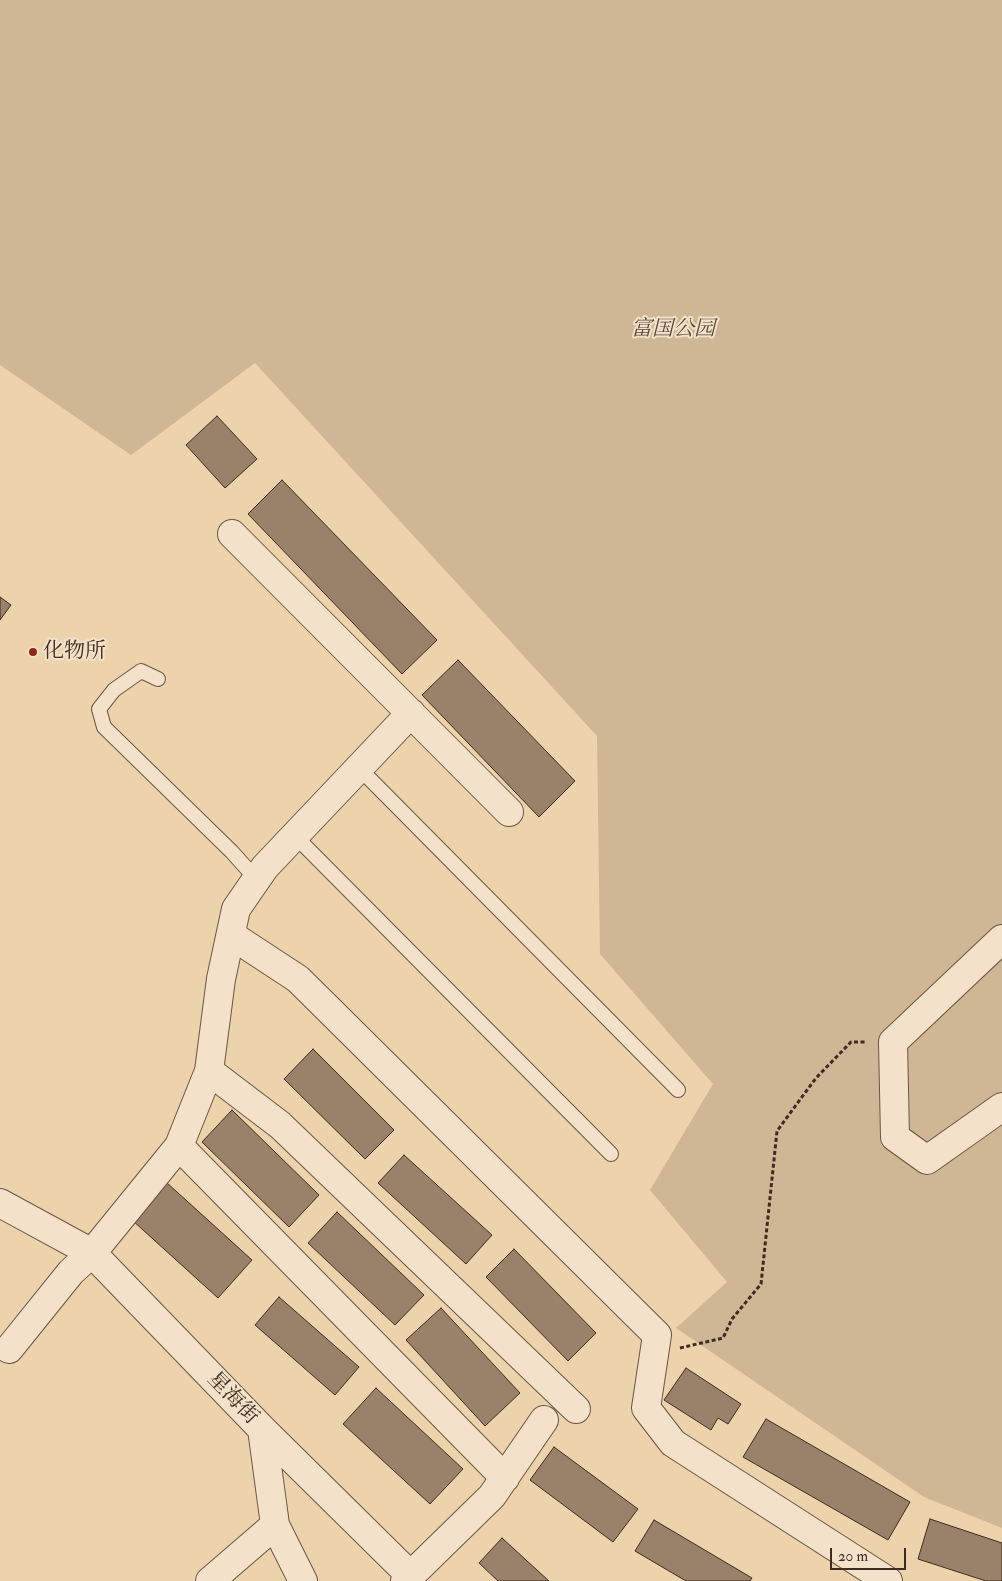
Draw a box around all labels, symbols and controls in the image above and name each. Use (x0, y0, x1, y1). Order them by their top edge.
park label: 富国公园 (631, 317, 715, 343)
place label: 化物所 (43, 639, 106, 665)
marker: 化物所 (27, 646, 39, 658)
street label: 星海街 (201, 1368, 263, 1430)
scale bar (832, 1538, 908, 1570)
text: 20 m (838, 1547, 868, 1566)

